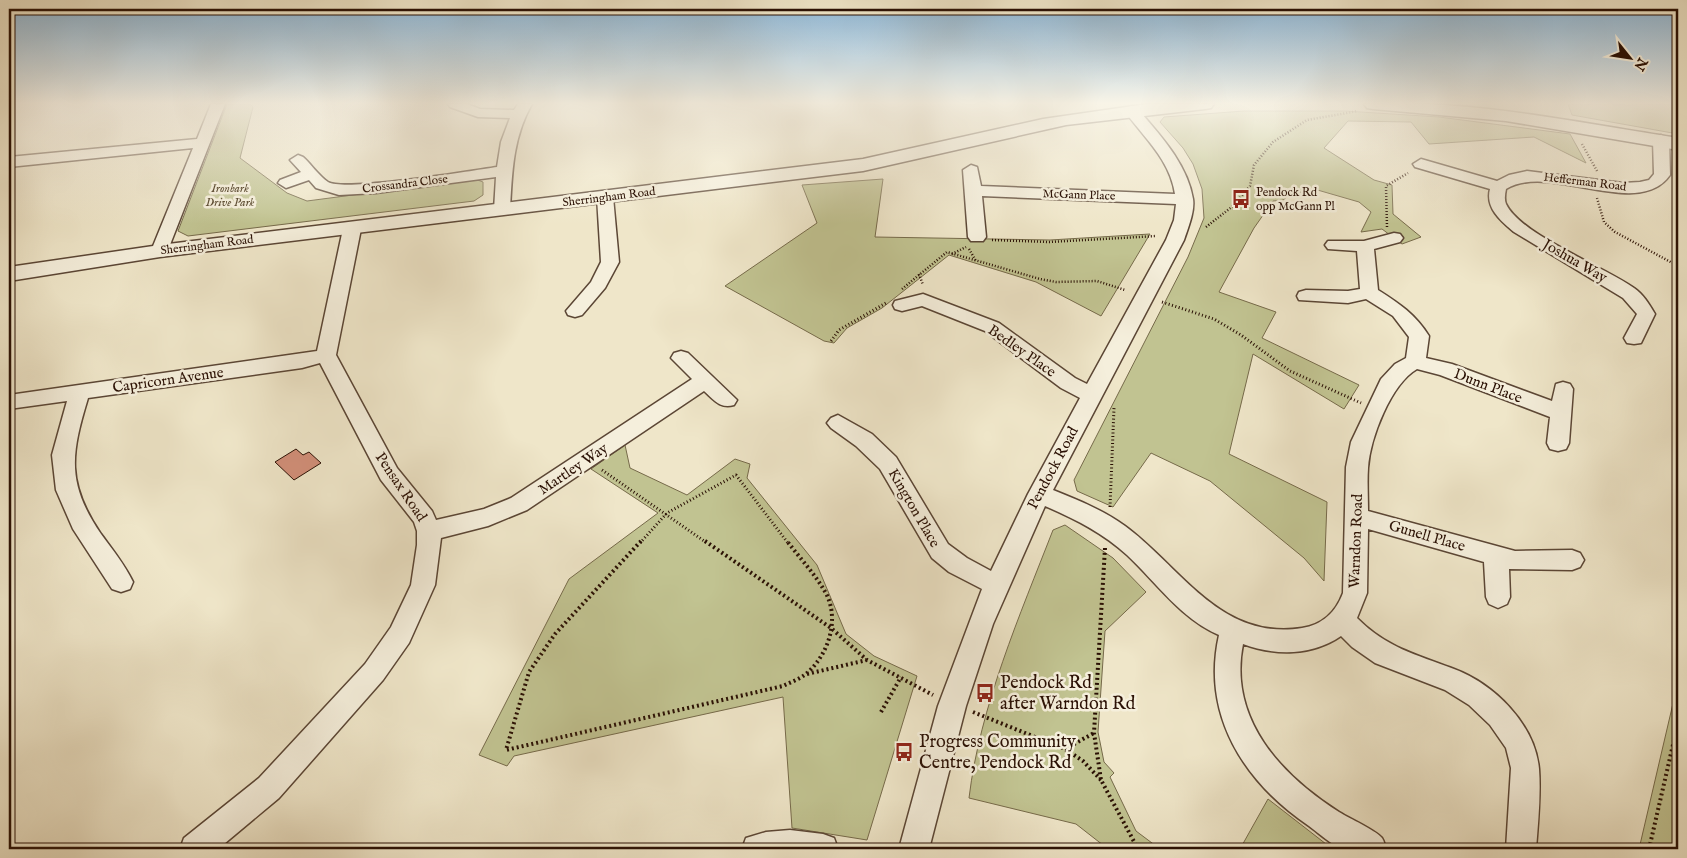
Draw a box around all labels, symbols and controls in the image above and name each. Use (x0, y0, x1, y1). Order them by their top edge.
north arrow (1604, 32, 1654, 82)
text: N (1630, 53, 1652, 74)
street label: Hefferman Road (1543, 169, 1628, 195)
street label: Crossandra Close (361, 171, 449, 197)
park label: Ironbark Drive Park (206, 181, 255, 210)
street label: Sherringham Road (562, 184, 657, 210)
place label: Pendock Rd opp McGann Pl (1256, 185, 1336, 215)
street label: McGann Place (1042, 186, 1116, 204)
bus stop icon: Pendock Rd opp McGann Pl (1230, 188, 1252, 210)
street label: Sherringham Road (160, 232, 255, 258)
street label: Joshua Way (1538, 234, 1611, 287)
street label: Bedley Place (984, 321, 1060, 381)
street label: Capricorn Avenue (111, 363, 225, 397)
street label: Dunn Place (1451, 364, 1525, 408)
street label: Pendock Road (1023, 422, 1083, 513)
street label: Martley Way (535, 438, 612, 499)
street label: Pensax Road (371, 449, 432, 526)
street label: Kington Place (884, 465, 944, 551)
street label: Warndon Road (1345, 492, 1367, 589)
street label: Gunell Place (1387, 516, 1468, 556)
place label: Pendock Rd after Warndon Rd (1000, 672, 1136, 716)
bus stop icon: Pendock Rd after Warndon Rd (974, 682, 996, 704)
place label: Progress Community Centre, Pendock Rd (919, 731, 1076, 775)
bus stop icon: Progress Community Centre, Pendock Rd (893, 741, 915, 763)

